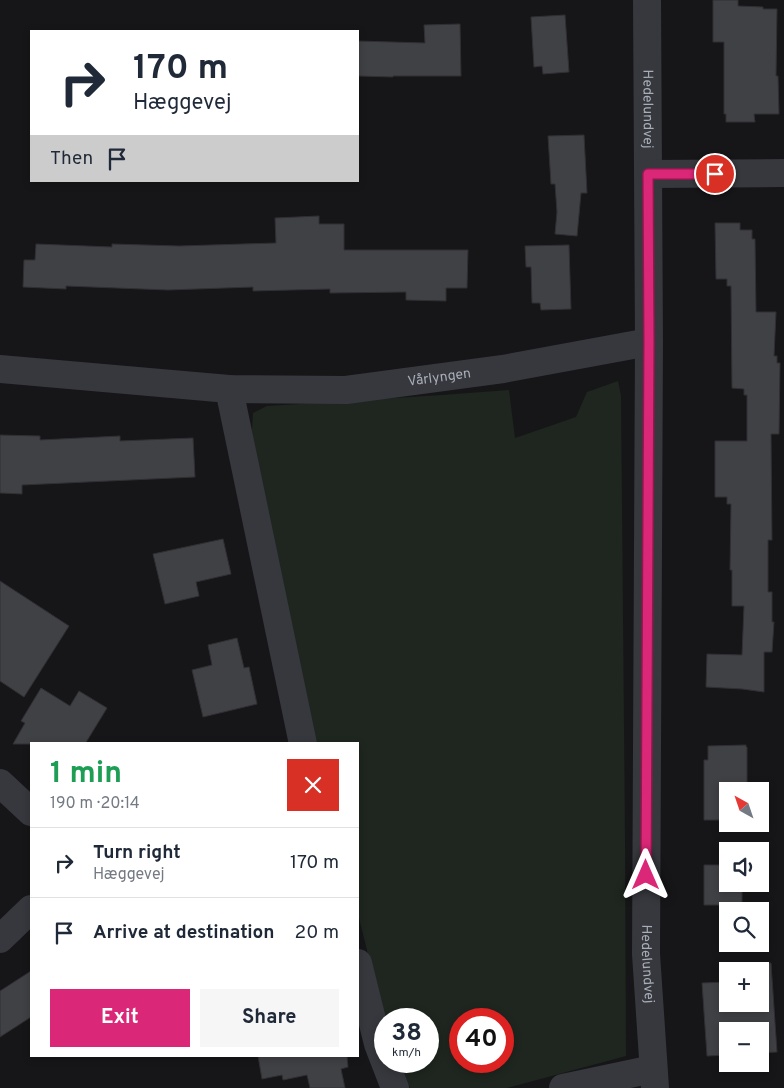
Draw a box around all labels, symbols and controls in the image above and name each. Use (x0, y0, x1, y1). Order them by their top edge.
text: 170 m (133, 47, 228, 91)
icon: right (50, 50, 115, 115)
street label: Hedelundvej (639, 70, 656, 148)
text: Hæggevej (133, 90, 232, 117)
icon: arrive (103, 145, 131, 173)
text: Then (50, 147, 93, 171)
pin (694, 153, 736, 195)
icon: arrive (701, 160, 729, 188)
street label: Vårlyngen (407, 365, 472, 390)
text: 1 min (50, 756, 122, 793)
button: close (287, 759, 339, 811)
north arrow (719, 782, 769, 832)
map controls (719, 782, 769, 1072)
text: 190 m · 20:14 (50, 794, 140, 814)
text: Turn right (93, 841, 181, 865)
button: sound (719, 842, 769, 892)
position arrow (619, 848, 671, 900)
icon: right (50, 849, 78, 877)
text: 170 m (290, 851, 339, 875)
text: Hæggevej (93, 865, 165, 885)
button: search (719, 902, 769, 952)
icon: arrive (50, 919, 78, 947)
text: Arrive at destination (93, 921, 274, 945)
text: 20 m (295, 921, 339, 945)
street label: Hedelundvej (637, 925, 658, 1004)
button: + (719, 962, 769, 1012)
button: Exit (50, 989, 190, 1047)
button: Share (200, 989, 339, 1047)
speed limit sign: 40 (449, 1008, 514, 1073)
text: 38 (391, 1018, 422, 1050)
button: − (719, 1022, 769, 1072)
text: km/h (392, 1045, 421, 1061)

